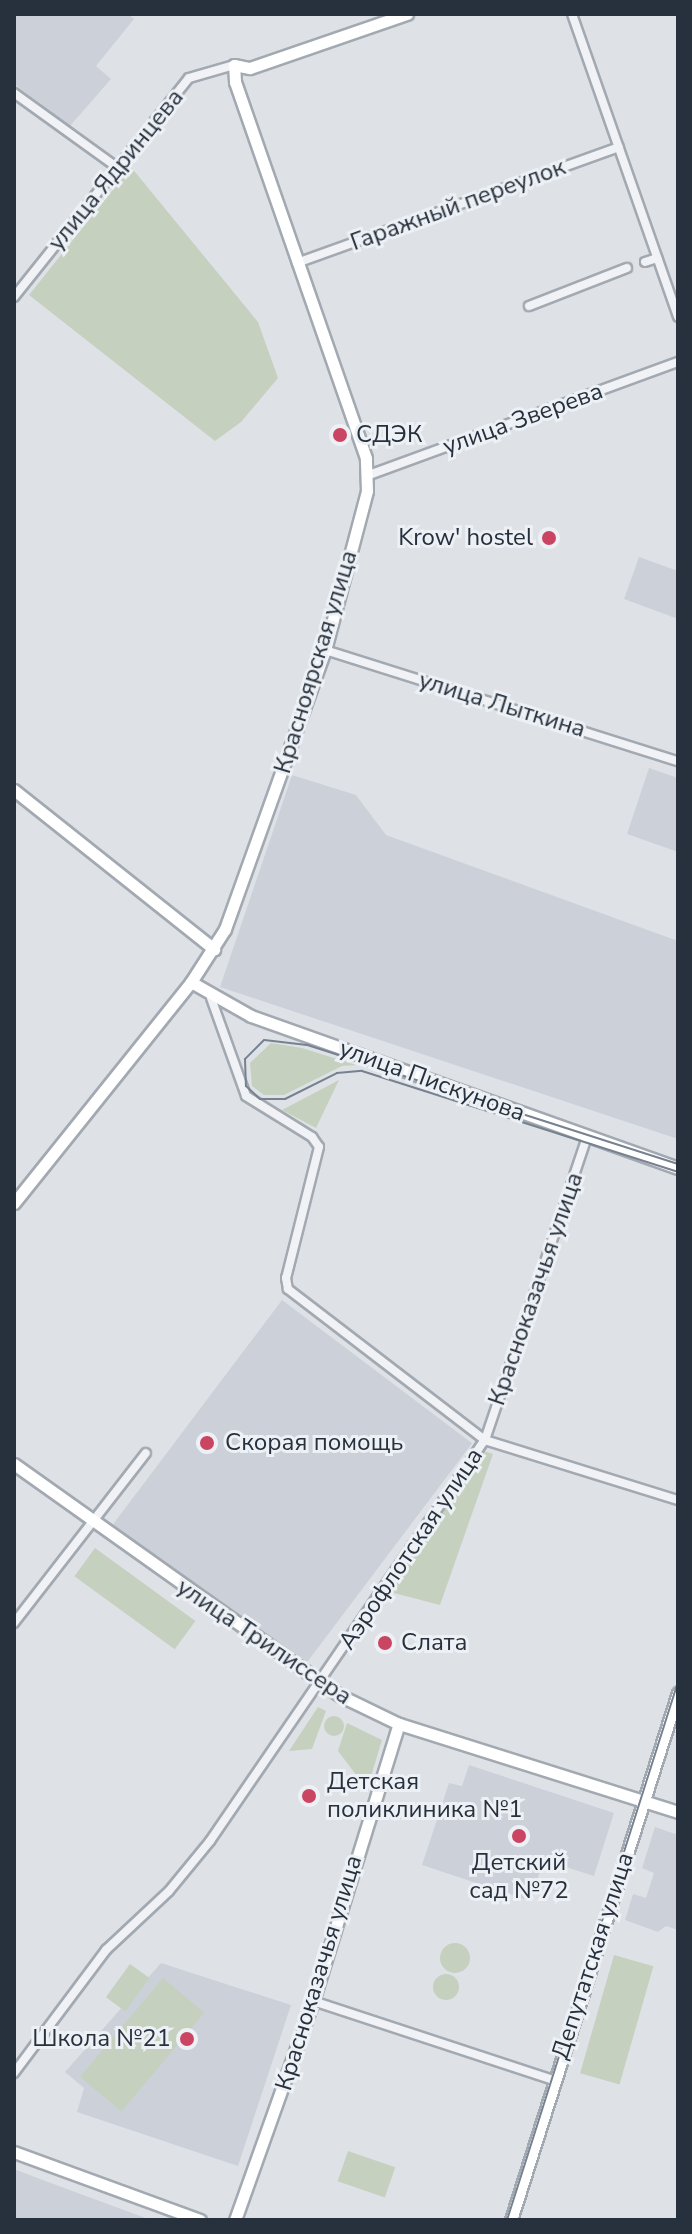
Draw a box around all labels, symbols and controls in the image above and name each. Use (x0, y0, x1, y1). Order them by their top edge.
street label: улица Ядринцева (42, 84, 190, 256)
street label: Гаражный переулок (347, 153, 569, 257)
street label: улица Зверева (439, 377, 607, 461)
place label: СДЭК (356, 421, 422, 449)
marker: СДЭК (331, 426, 349, 444)
place label: Krow' hostel (398, 524, 533, 552)
marker: Krow' hostel (540, 529, 558, 547)
street label: Красноярская улица (268, 547, 364, 777)
street label: улица Лыткина (415, 666, 589, 744)
street label: улица Пискунова (335, 1034, 529, 1128)
street label: Красноказачья улица (483, 1169, 589, 1409)
place label: Скорая помощь (225, 1429, 403, 1457)
marker: Скорая помощь (196, 1432, 218, 1454)
street label: Аэрофлотская улица (333, 1443, 489, 1655)
street label: улица Трилиссера (171, 1573, 357, 1711)
place label: Слата (401, 1629, 467, 1657)
marker: Слата (376, 1634, 394, 1652)
place label: Детская поликлиника №1 (327, 1768, 523, 1824)
marker: Детская поликлиника №1 (298, 1785, 320, 1807)
marker: Детский сад №72 (510, 1827, 528, 1845)
place label: Детский сад №72 (469, 1849, 569, 1905)
street label: Депутатская улица (546, 1849, 640, 2063)
street label: Красноказачья улица (269, 1852, 369, 2094)
place label: Школа №21 (32, 2025, 171, 2053)
marker: Школа №21 (178, 2030, 196, 2048)

